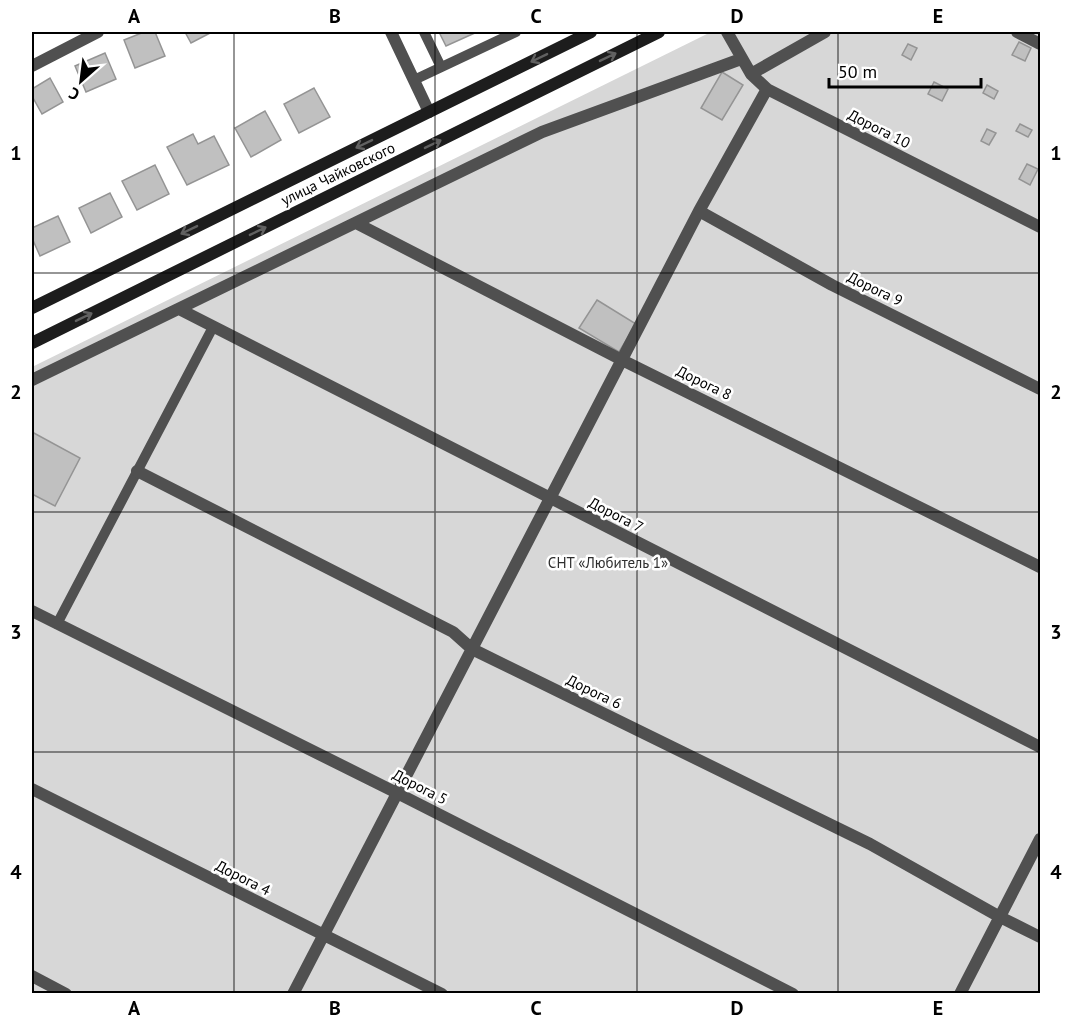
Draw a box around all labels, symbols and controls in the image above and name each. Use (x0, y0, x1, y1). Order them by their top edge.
text: A (128, 3, 141, 29)
text: B (329, 3, 341, 29)
text: C (530, 3, 542, 29)
text: D (731, 3, 744, 29)
text: E (933, 3, 943, 29)
north arrow (51, 51, 111, 111)
one-way arrow (598, 51, 616, 62)
scale bar (829, 51, 980, 89)
one-way arrow (530, 52, 548, 64)
text: 50 m (838, 60, 877, 83)
text: С (65, 83, 83, 105)
street label: Дорога 10 (845, 105, 913, 152)
one-way arrow (424, 137, 442, 149)
street label: улица Чайковского (278, 138, 398, 209)
one-way arrow (356, 138, 373, 150)
text: 1 (10, 140, 22, 166)
text: 1 (1050, 140, 1062, 166)
one-way arrow (249, 224, 267, 236)
one-way arrow (180, 225, 198, 237)
street label: Дорога 9 (845, 267, 906, 310)
one-way arrow (74, 311, 92, 323)
street label: Дорога 8 (674, 361, 735, 404)
text: 2 (10, 379, 22, 405)
text: 2 (1050, 379, 1062, 405)
street label: Дорога 7 (586, 493, 647, 536)
park label: СНТ «Любитель 1» (548, 553, 668, 572)
text: 3 (10, 619, 22, 645)
text: 3 (1050, 619, 1062, 645)
street label: Дорога 6 (564, 670, 625, 713)
street label: Дорога 5 (390, 765, 451, 808)
street label: Дорога 4 (213, 856, 274, 899)
text: 4 (10, 859, 22, 885)
text: 4 (1050, 859, 1062, 885)
text: A (128, 995, 141, 1021)
text: B (329, 995, 341, 1021)
text: C (530, 995, 542, 1021)
text: D (731, 995, 744, 1021)
text: E (933, 995, 943, 1021)

